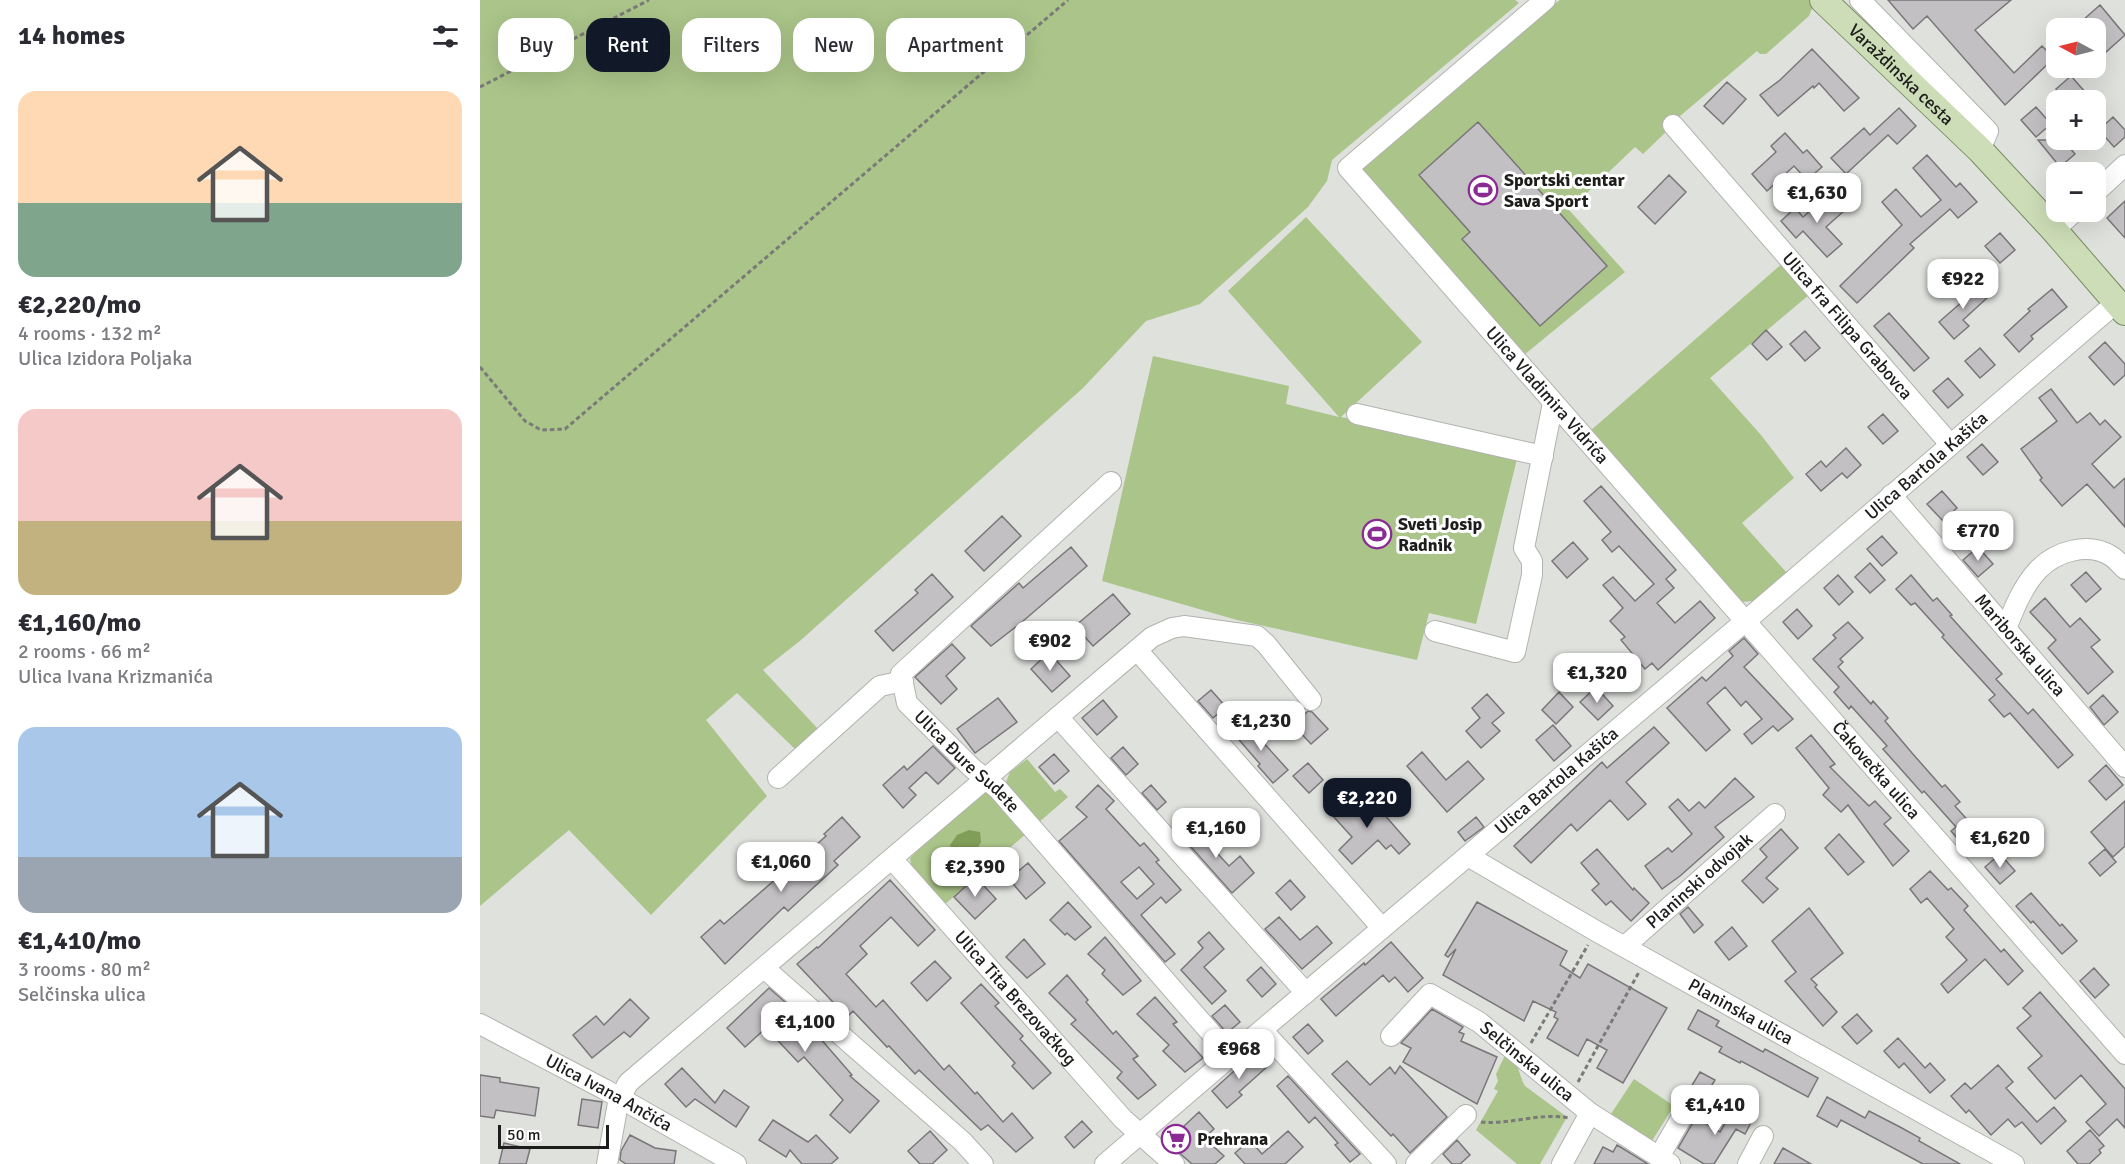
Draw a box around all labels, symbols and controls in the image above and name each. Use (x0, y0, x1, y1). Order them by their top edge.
chip: Buy (498, 18, 574, 72)
chip: Rent (586, 18, 670, 72)
chip: Filters (682, 18, 781, 72)
chip: New (793, 18, 874, 72)
chip: Apartment (886, 18, 1025, 72)
north arrow (2046, 18, 2106, 78)
map controls (2046, 18, 2106, 222)
street label: Varaždinska cesta (1844, 19, 1958, 130)
text: 14 homes (18, 20, 125, 52)
icon: filters (429, 20, 462, 53)
button: + (2046, 90, 2106, 150)
icon: home (186, 130, 294, 238)
button: − (2046, 162, 2106, 222)
place label: Sportski centar Sava Sport (1504, 169, 1625, 212)
pin: €1,630 (1768, 173, 1866, 224)
sports icon: Sportski centar Sava Sport (1467, 174, 1499, 206)
text: €1,630 (1787, 180, 1847, 205)
street label: Ulica fra Filipa Grabovca (1777, 248, 1917, 404)
pin: €922 (1927, 259, 1999, 310)
text: €922 (1941, 266, 1985, 291)
text: €2,220/mo (18, 289, 141, 321)
text: 4 rooms · 132 m² (18, 321, 162, 346)
street label: Ulica Vladimira Vidrića (1481, 322, 1613, 469)
text: Ulica Izidora Poljaka (18, 346, 192, 371)
street label: Ulica Bartola Kašića (1860, 407, 1992, 525)
icon: home (186, 448, 294, 556)
pin: €770 (1942, 511, 2014, 562)
place label: Sveti Josip Radnik (1398, 513, 1483, 556)
sports icon: Sveti Josip Radnik (1361, 518, 1393, 550)
text: €770 (1956, 518, 2000, 543)
street label: Mariborska ulica (1970, 589, 2070, 701)
text: €1,160/mo (18, 607, 141, 639)
pin: €902 (1014, 621, 1086, 672)
text: €902 (1028, 628, 1072, 653)
text: 2 rooms · 66 m² (18, 639, 151, 664)
pin: €1,320 (1548, 653, 1646, 704)
text: €1,320 (1567, 660, 1627, 685)
text: Ulica Ivana Krizmanića (18, 664, 213, 689)
pin: €1,230 (1212, 701, 1310, 752)
street label: Ulica Đure Sudete (910, 706, 1025, 817)
text: €1,230 (1231, 708, 1291, 733)
street label: Čakovečka ulica (1827, 717, 1925, 824)
street label: Ulica Bartola Kašića (1490, 722, 1623, 839)
icon: home (186, 766, 294, 874)
pin: €2,220 (1318, 778, 1416, 829)
text: €2,220 (1337, 785, 1397, 810)
pin: €1,160 (1167, 808, 1265, 859)
text: €1,160 (1186, 815, 1246, 840)
pin: €1,620 (1951, 818, 2049, 869)
text: €1,620 (1970, 825, 2030, 850)
street label: Planinski odvojak (1642, 828, 1757, 933)
pin: €1,060 (732, 842, 830, 893)
pin: €2,390 (926, 847, 1024, 898)
text: €1,060 (751, 849, 811, 874)
text: €2,390 (945, 854, 1005, 879)
text: €1,410/mo (18, 925, 141, 957)
street label: Ulica Tita Brezovačkog (950, 926, 1081, 1070)
text: 3 rooms · 80 m² (18, 957, 151, 982)
street label: Planinska ulica (1684, 974, 1797, 1050)
text: Selčinska ulica (18, 982, 146, 1007)
pin: €1,100 (756, 1002, 854, 1053)
text: €1,100 (775, 1009, 835, 1034)
street label: Selčinska ulica (1476, 1016, 1579, 1106)
pin: €968 (1203, 1029, 1275, 1080)
text: €968 (1217, 1036, 1261, 1061)
street label: Ulica Ivana Ančića (542, 1049, 676, 1136)
pin: €1,410 (1666, 1085, 1764, 1136)
text: €1,410 (1685, 1092, 1745, 1117)
scale bar (498, 1122, 609, 1150)
supermarket icon: Prehrana (1160, 1123, 1192, 1155)
text: 50 m (507, 1125, 541, 1145)
place label: Prehrana (1197, 1128, 1268, 1150)

